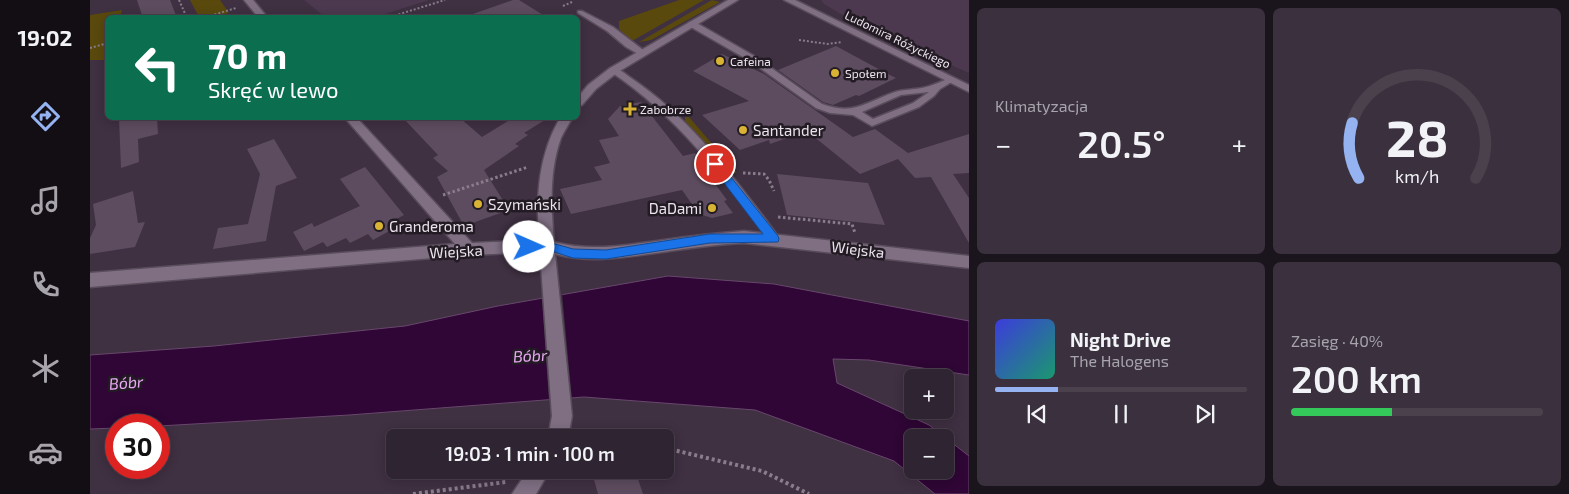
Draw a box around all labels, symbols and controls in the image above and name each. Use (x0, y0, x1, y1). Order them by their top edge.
street label: Ludomira Różyckiego (843, 7, 953, 71)
text: 19:02 (18, 24, 72, 50)
text: 70 m (208, 34, 287, 76)
icon: left (125, 35, 190, 100)
place label: Cafeina (730, 54, 771, 68)
marker: Cafeina (714, 55, 726, 67)
place label: Społem (845, 66, 886, 80)
marker: Społem (829, 67, 841, 79)
text: Skręć w lewo (208, 76, 339, 102)
text: Klimatyzacja (995, 96, 1088, 115)
icon: directions (28, 99, 63, 134)
place label: Zabobrze (640, 102, 691, 116)
marker: Zabobrze (624, 103, 636, 115)
text: 28 (1386, 105, 1448, 167)
text: 20.5° (1077, 120, 1166, 166)
place label: Santander (753, 121, 824, 139)
marker: Santander (737, 124, 749, 136)
text: − (995, 127, 1011, 161)
text: + (1232, 127, 1247, 161)
pin (694, 143, 736, 185)
icon: arrive (701, 150, 729, 178)
text: km/h (1395, 165, 1439, 187)
icon: music (28, 183, 63, 218)
place label: Szymański (488, 195, 561, 213)
marker: Szymański (472, 198, 484, 210)
place label: DaDami (649, 199, 702, 217)
marker: DaDami (706, 202, 718, 214)
place label: Granderoma (389, 217, 474, 235)
marker: Granderoma (373, 220, 385, 232)
position arrow (502, 220, 554, 272)
street label: Wiejska (830, 237, 886, 262)
street label: Wiejska (429, 241, 483, 262)
icon: phone (28, 267, 63, 302)
text: Night Drive (1070, 328, 1171, 351)
text: Zasięg · 40% (1291, 331, 1383, 350)
water label: Bóbr (512, 345, 548, 365)
icon: climate (28, 351, 63, 386)
text: The Halogens (1070, 351, 1169, 370)
text: 200 km (1291, 355, 1422, 401)
map controls (904, 369, 954, 479)
button: + (904, 369, 954, 419)
water label: Bóbr (108, 371, 144, 393)
icon: previous (1023, 400, 1051, 428)
icon: pause (1107, 400, 1135, 428)
icon: next (1191, 400, 1219, 428)
speed limit sign: 30 (105, 414, 170, 479)
button: − (904, 429, 954, 479)
icon: car (28, 435, 63, 470)
text: 19:03 · 1 min · 100 m (445, 442, 615, 465)

